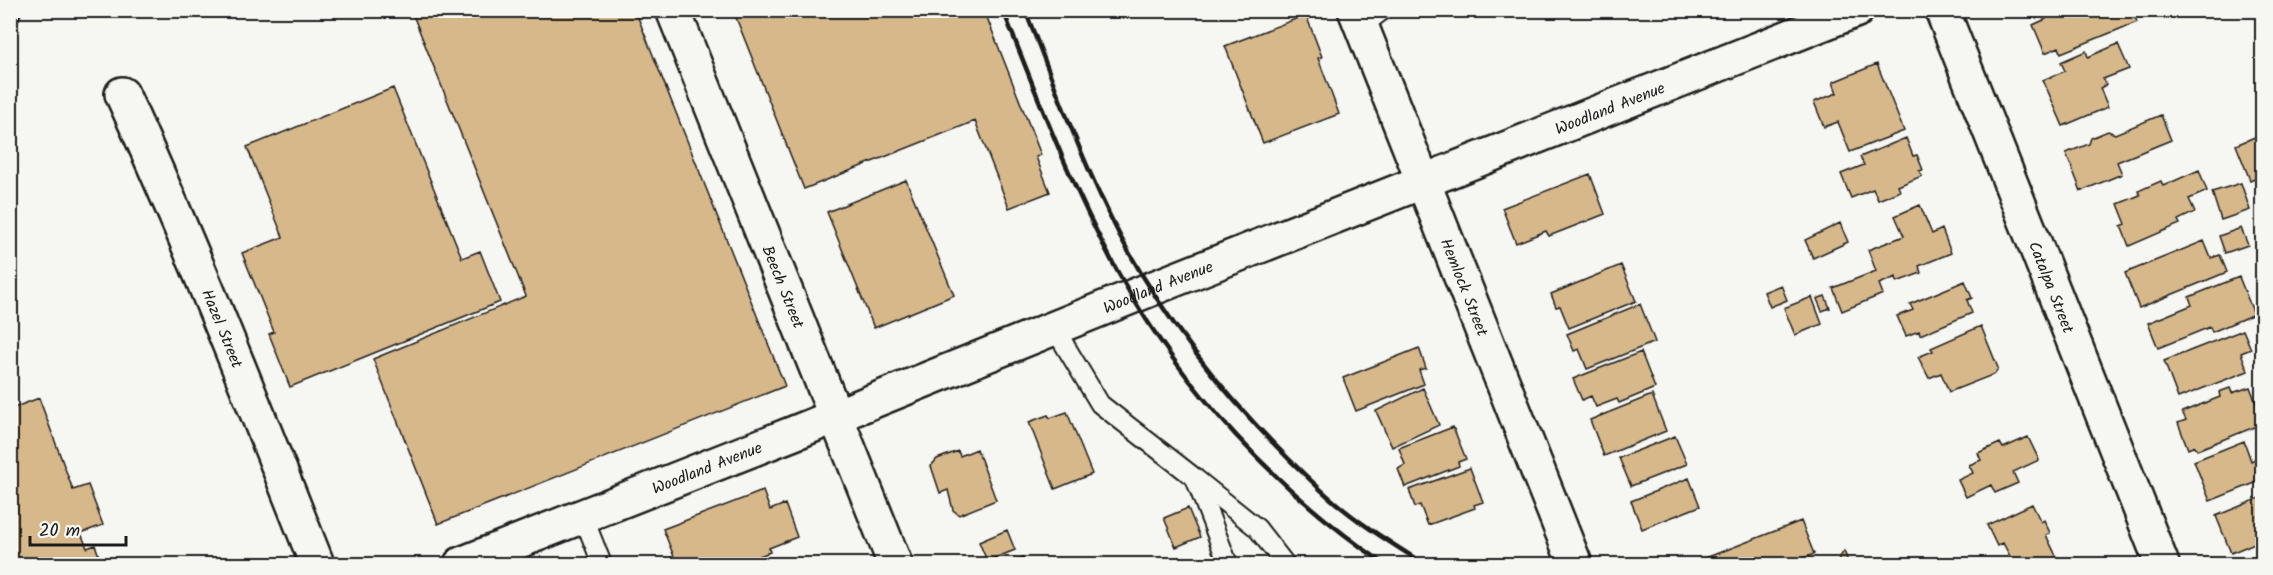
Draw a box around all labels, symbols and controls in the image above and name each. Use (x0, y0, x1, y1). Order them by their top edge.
street label: Woodland Avenue (1551, 76, 1669, 142)
street label: Hemlock Street (1433, 235, 1495, 341)
street label: Catalpa Street (2021, 238, 2080, 338)
street label: Beech Street (755, 242, 811, 333)
street label: Woodland Avenue (1100, 255, 1217, 321)
street label: Hazel Street (194, 285, 249, 373)
street label: Woodland Avenue (648, 436, 766, 502)
scale bar (30, 509, 126, 547)
text: 20 m (39, 517, 80, 546)

